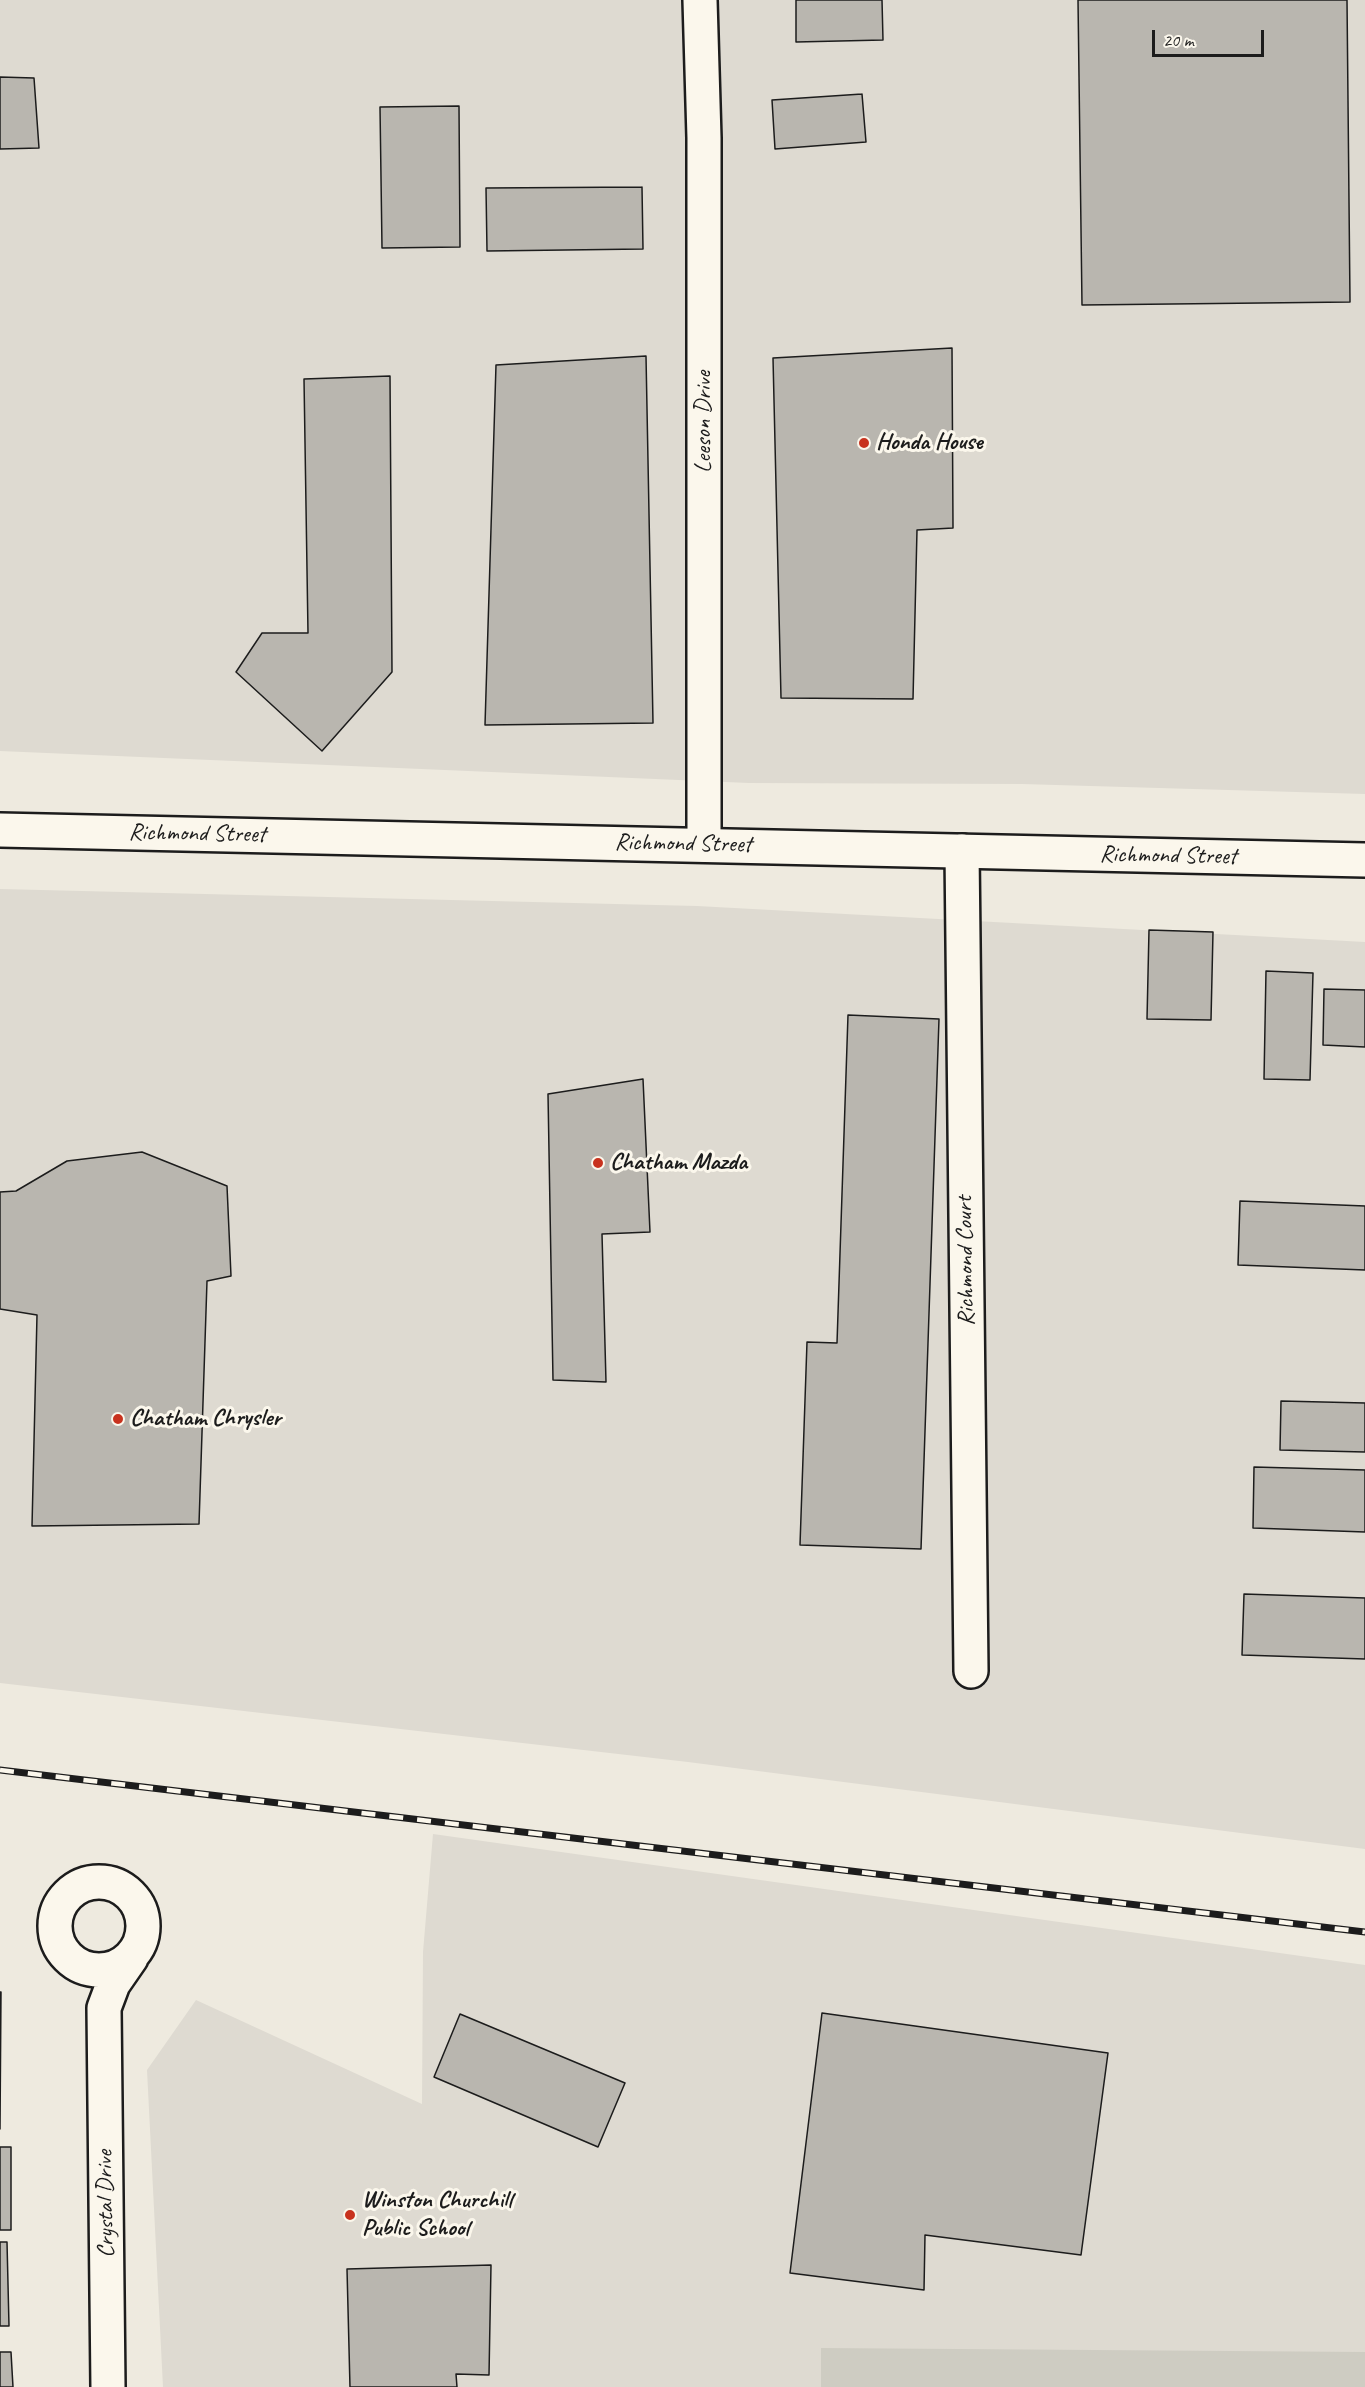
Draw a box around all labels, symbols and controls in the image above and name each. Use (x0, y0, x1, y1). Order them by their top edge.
scale bar (1155, 18, 1268, 56)
text: 20 m (1163, 29, 1194, 51)
street label: Leeson Drive (690, 371, 718, 473)
place label: Honda House (876, 429, 983, 457)
marker: Honda House (857, 436, 871, 450)
street label: Richmond Street (128, 818, 266, 850)
street label: Richmond Street (614, 828, 752, 860)
street label: Richmond Street (1099, 840, 1237, 872)
place label: Chatham Mazda (610, 1149, 747, 1177)
marker: Chatham Mazda (591, 1156, 605, 1170)
street label: Richmond Court (950, 1196, 982, 1326)
place label: Chatham Chrysler (130, 1405, 281, 1433)
marker: Chatham Chrysler (111, 1412, 125, 1426)
street label: Crystal Drive (91, 2150, 121, 2258)
place label: Winston Churchill Public School (362, 2187, 512, 2243)
marker: Winston Churchill Public School (343, 2208, 357, 2222)

